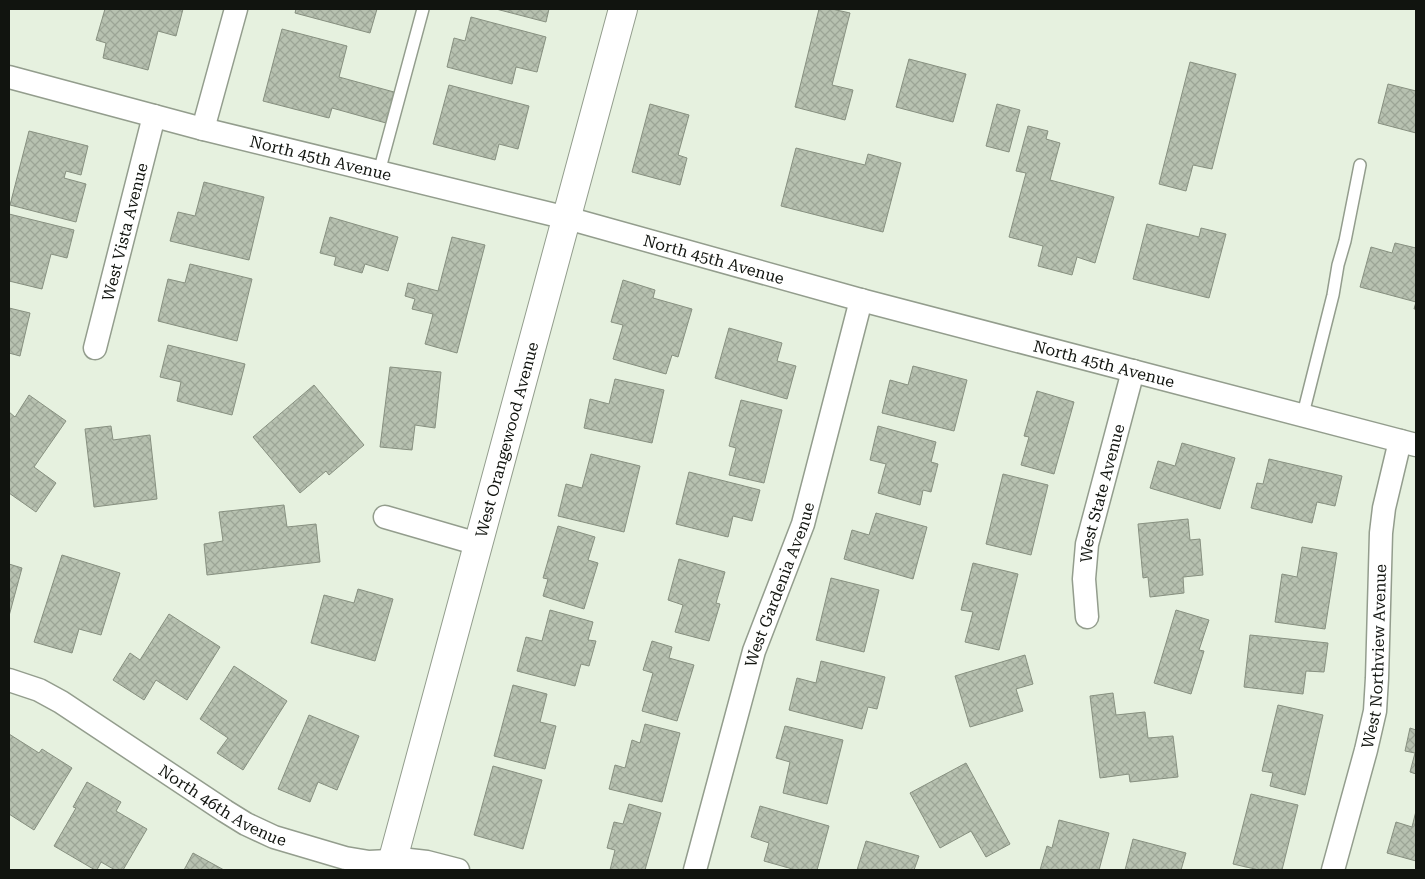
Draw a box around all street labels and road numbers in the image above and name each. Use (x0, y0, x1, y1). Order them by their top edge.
street label: North 45th Avenue (248, 132, 394, 185)
street label: West Vista Avenue (98, 160, 152, 303)
street label: North 45th Avenue (641, 231, 786, 288)
street label: North 45th Avenue (1031, 336, 1177, 392)
street label: West Orangewood Avenue (471, 340, 543, 540)
street label: West State Avenue (1076, 422, 1129, 563)
street label: West Gardenia Avenue (741, 500, 818, 669)
street label: West Northview Avenue (1358, 564, 1390, 750)
street label: North 46th Avenue (155, 761, 289, 850)

